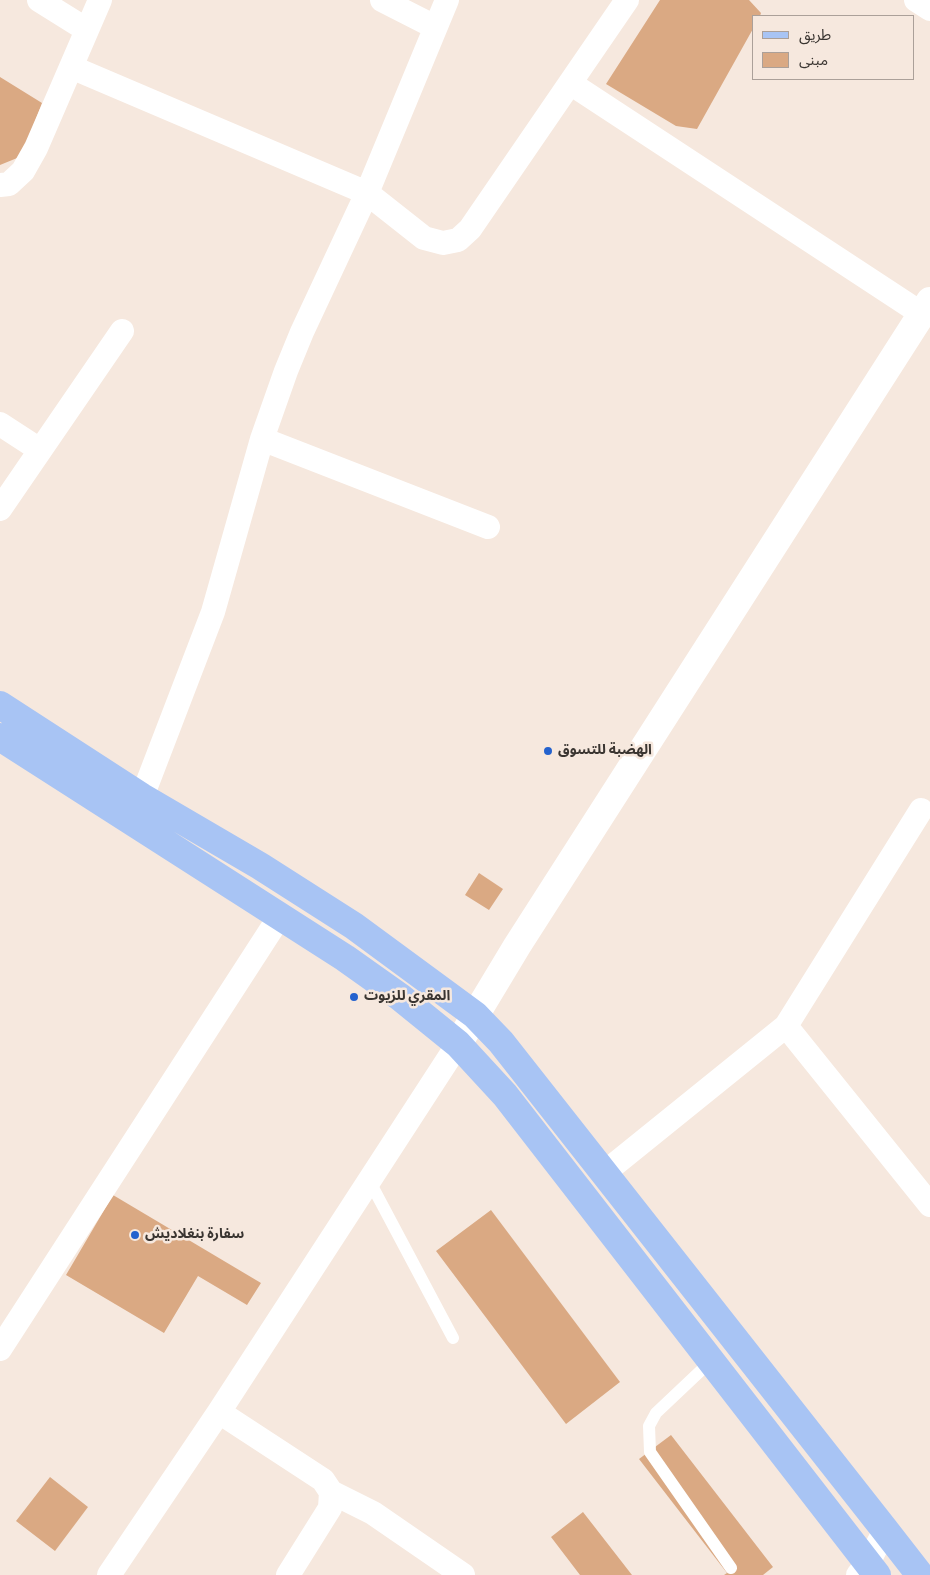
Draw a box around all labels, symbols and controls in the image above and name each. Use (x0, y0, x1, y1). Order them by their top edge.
legend (752, 15, 915, 80)
text: طريق (799, 25, 831, 46)
text: مبنى (799, 50, 828, 71)
place label: الهضبة للتسوق (558, 743, 652, 759)
marker: الهضبة للتسوق (542, 745, 554, 757)
place label: المقري للزيوت (364, 989, 450, 1005)
marker: المقري للزيوت (348, 991, 360, 1003)
place label: سفارة بنغلاديش (145, 1227, 244, 1243)
marker: سفارة بنغلاديش (129, 1229, 141, 1241)

